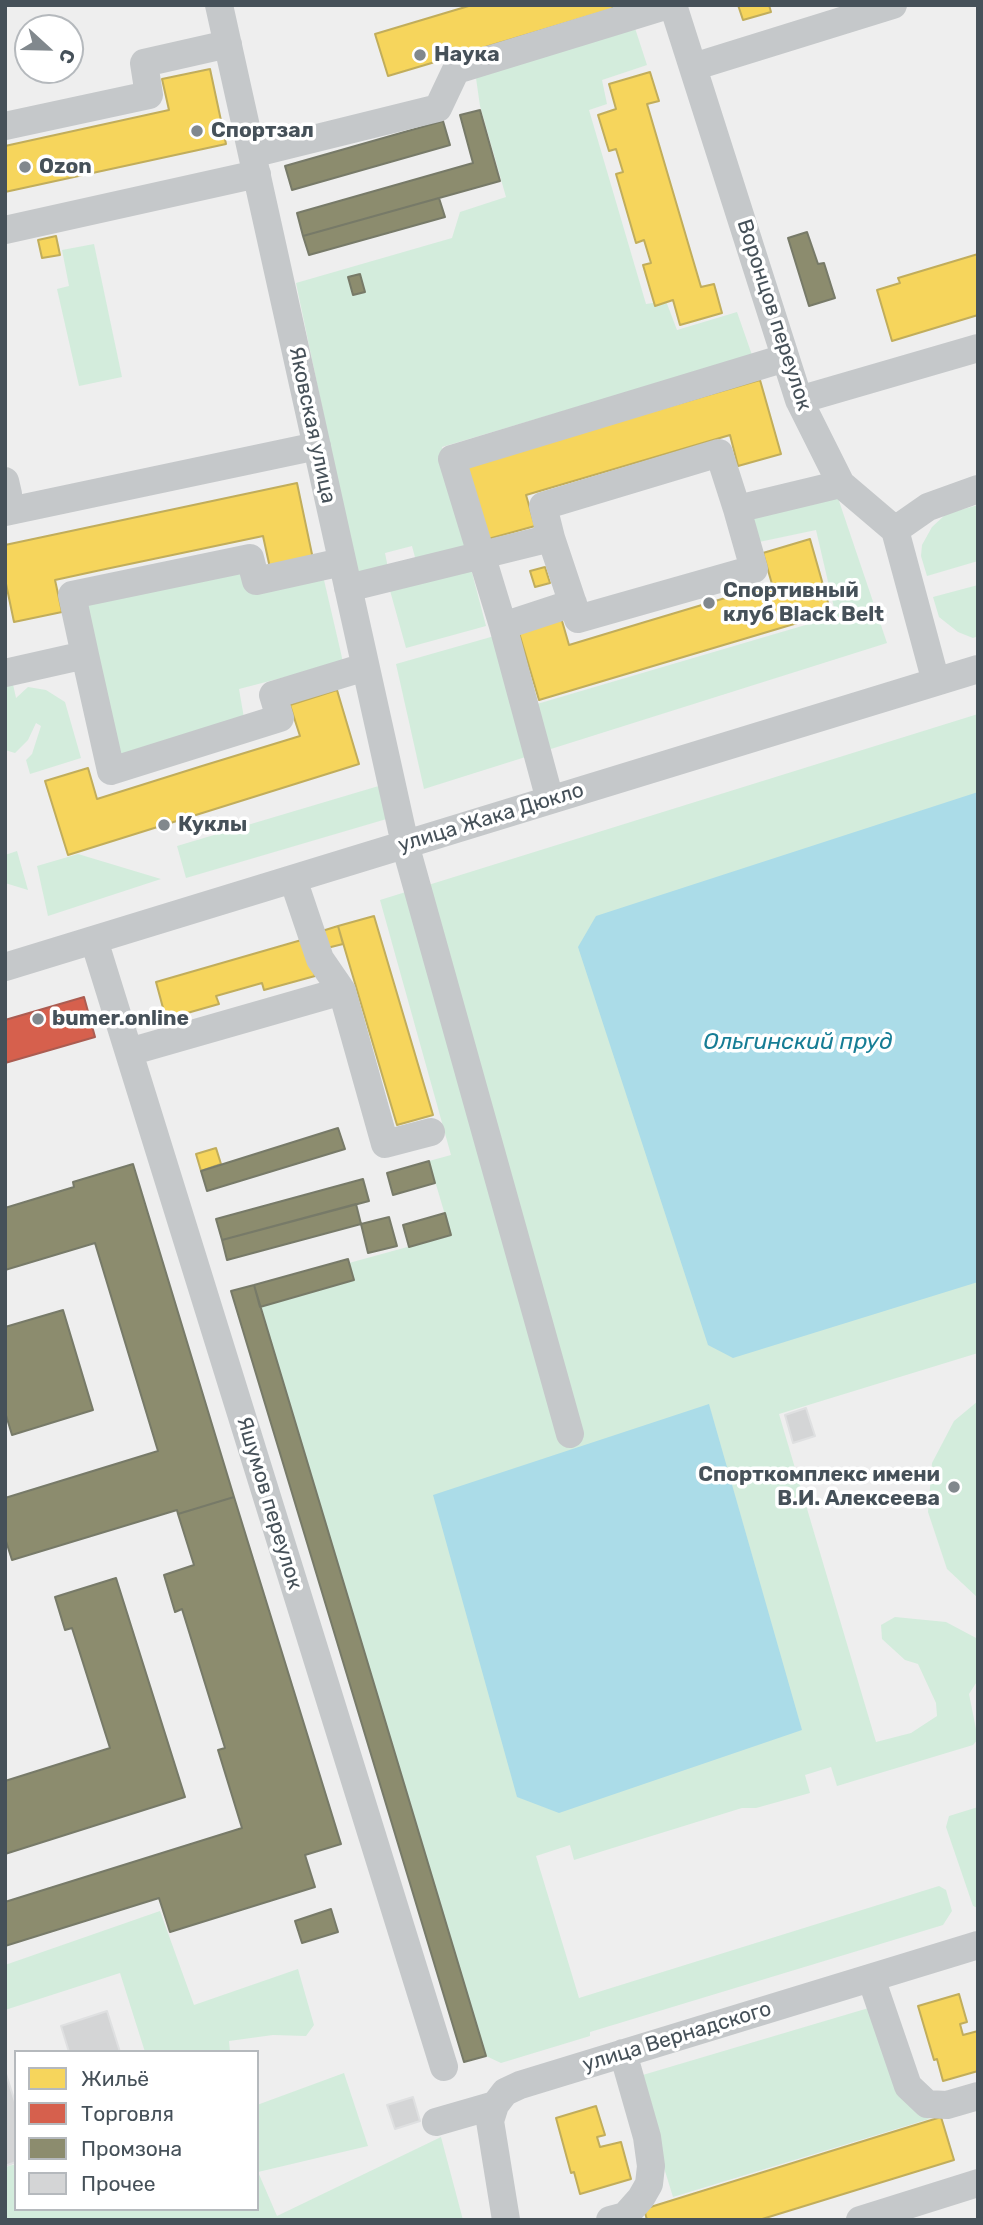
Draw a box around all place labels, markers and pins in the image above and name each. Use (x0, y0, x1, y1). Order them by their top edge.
place label: Наука (434, 42, 500, 68)
marker: Наука (412, 47, 428, 63)
place label: Спортзал (211, 118, 314, 144)
marker: Спортзал (189, 123, 205, 139)
place label: Ozon (39, 154, 92, 180)
marker: Ozon (17, 159, 33, 175)
place label: Спортивный клуб Black Belt (723, 578, 884, 628)
marker: Спортивный клуб Black Belt (701, 595, 717, 611)
place label: Куклы (178, 812, 247, 838)
marker: Куклы (156, 817, 172, 833)
place label: bumer.online (52, 1006, 189, 1032)
marker: bumer.online (30, 1011, 46, 1027)
place label: Спорткомплекс имени В.И. Алексеева (698, 1462, 940, 1512)
marker: Спорткомплекс имени В.И. Алексеева (946, 1479, 962, 1495)

